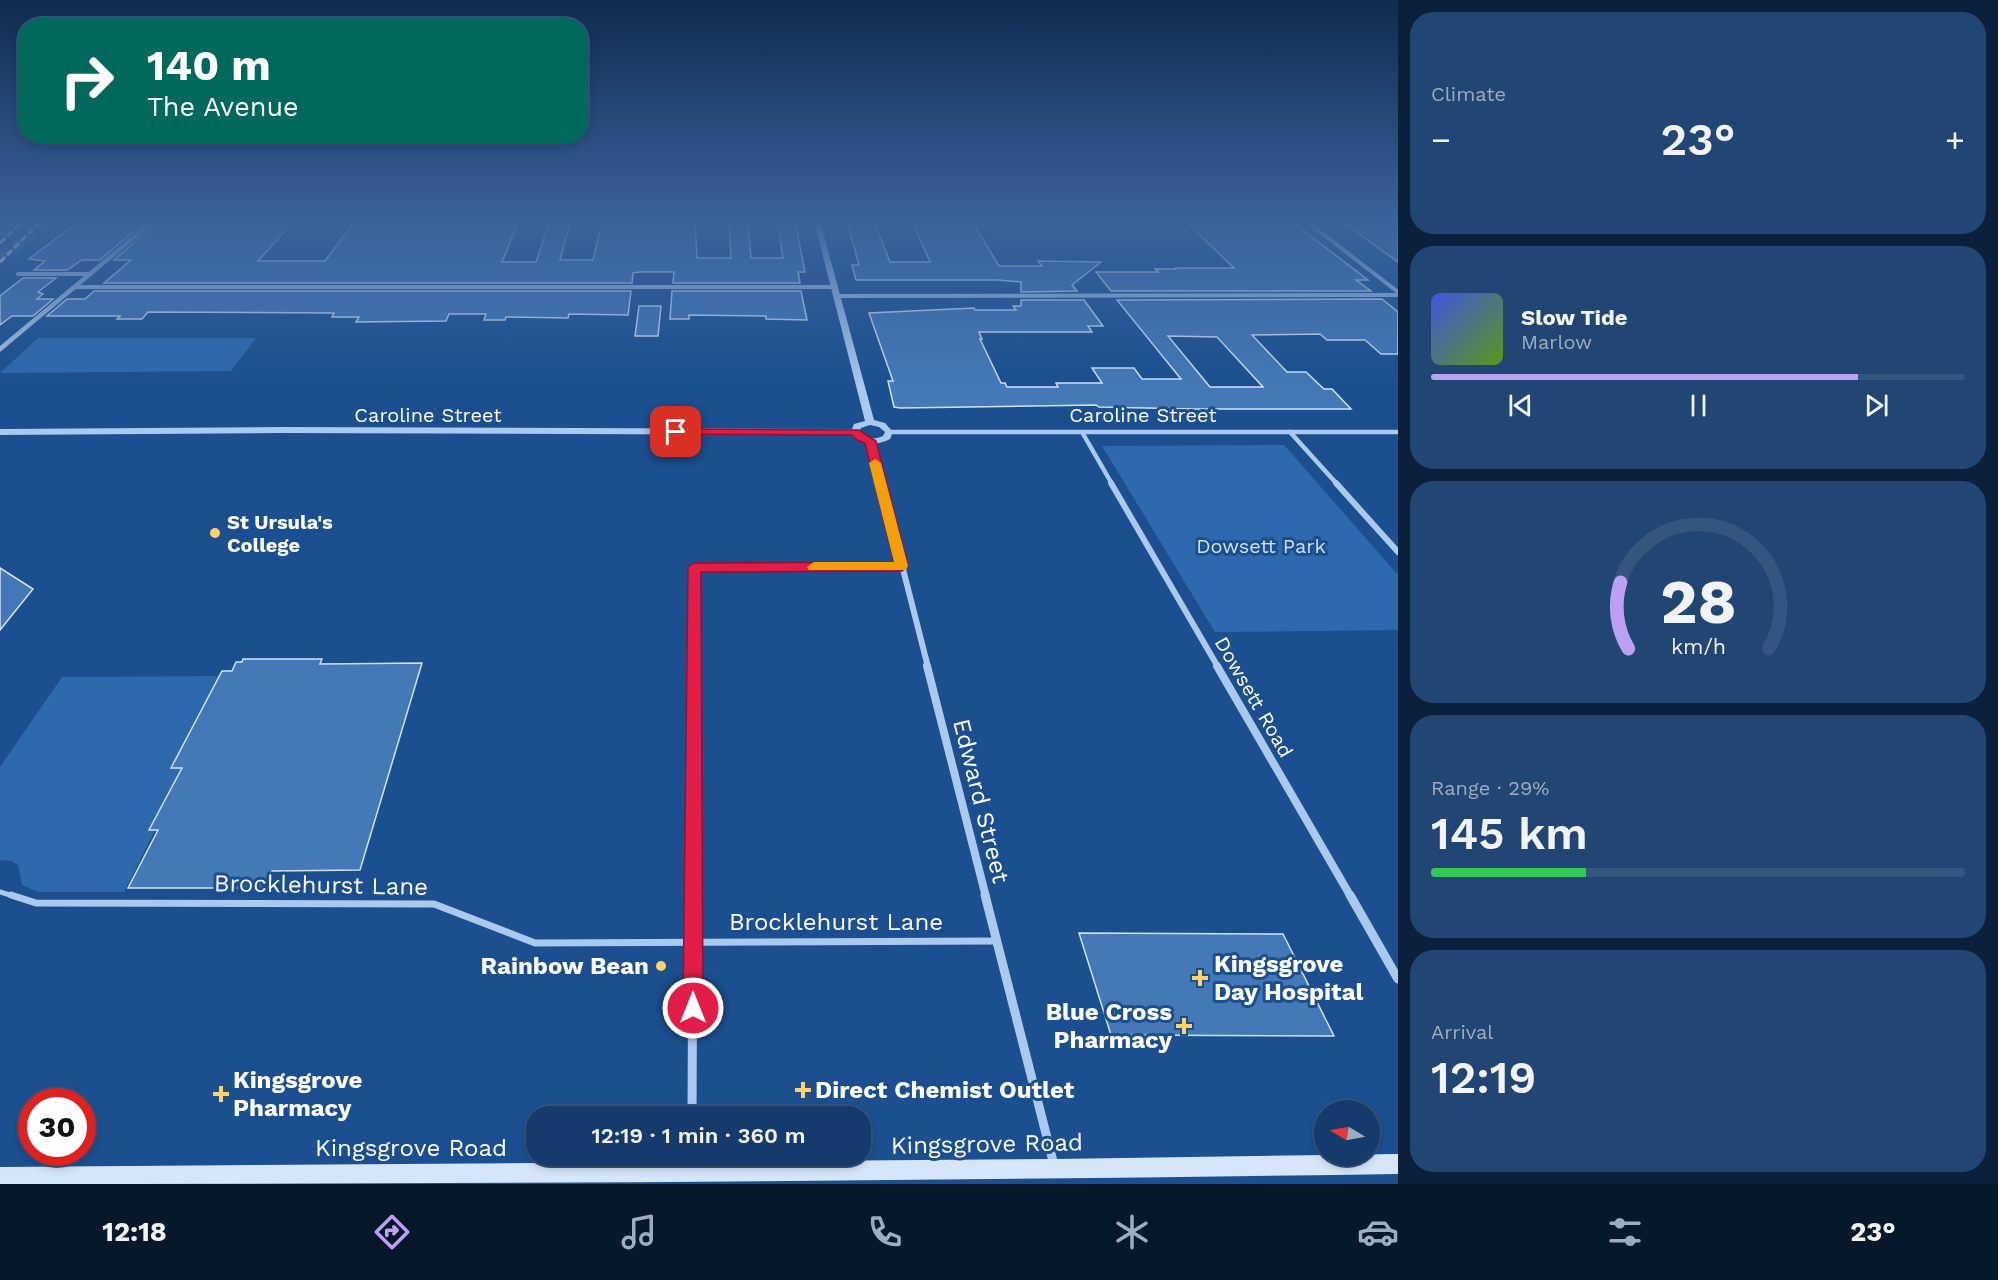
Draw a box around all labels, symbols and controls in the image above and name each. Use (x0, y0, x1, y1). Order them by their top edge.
text: 140 m (147, 41, 271, 90)
icon: right (48, 42, 126, 120)
text: Climate (1431, 82, 1506, 106)
text: The Avenue (147, 91, 299, 123)
text: 23° (1661, 113, 1735, 166)
text: − (1431, 120, 1451, 159)
text: + (1945, 120, 1965, 159)
text: Slow Tide (1521, 305, 1628, 330)
text: Marlow (1521, 330, 1592, 354)
icon: previous (1504, 389, 1537, 422)
icon: pause (1682, 389, 1715, 422)
icon: next (1860, 389, 1893, 422)
street label: Caroline Street (354, 403, 502, 427)
street label: Caroline Street (1069, 403, 1217, 427)
pin (650, 406, 701, 457)
icon: arrive (659, 415, 692, 448)
place label: St Ursula's College (227, 510, 333, 557)
marker: St Ursula's College (208, 526, 222, 540)
park label: Dowsett Park (1196, 534, 1326, 558)
text: 28 (1660, 565, 1736, 638)
street label: Dowsett Road (1210, 632, 1298, 762)
text: km/h (1670, 634, 1726, 659)
street label: Edward Street (947, 716, 1015, 886)
text: Range · 29% (1431, 776, 1549, 800)
text: 145 km (1431, 807, 1588, 860)
street label: Brocklehurst Lane (214, 869, 428, 901)
street label: Brocklehurst Lane (729, 908, 943, 936)
place label: Kingsgrove Day Hospital (1214, 950, 1364, 1006)
place label: Rainbow Bean (481, 952, 649, 980)
marker: Rainbow Bean (654, 959, 668, 973)
marker: Kingsgrove Day Hospital (1191, 969, 1209, 987)
position arrow (661, 976, 725, 1040)
place label: Blue Cross Pharmacy (1046, 998, 1172, 1054)
marker: Blue Cross Pharmacy (1177, 1019, 1191, 1033)
text: Arrival (1431, 1020, 1493, 1044)
text: 12:19 (1431, 1051, 1536, 1104)
place label: Kingsgrove Pharmacy (233, 1066, 363, 1122)
place label: Direct Chemist Outlet (815, 1076, 1075, 1104)
marker: Direct Chemist Outlet (796, 1083, 810, 1097)
marker: Kingsgrove Pharmacy (214, 1087, 228, 1101)
speed limit sign: 30 (18, 1088, 96, 1166)
north arrow (1314, 1100, 1380, 1166)
map controls (1314, 1100, 1380, 1166)
text: 12:19 · 1 min · 360 m (592, 1123, 805, 1148)
street label: Kingsgrove Road (891, 1128, 1083, 1160)
street label: Kingsgrove Road (315, 1134, 507, 1162)
icon: directions (371, 1211, 413, 1253)
icon: music (618, 1211, 660, 1253)
icon: phone (864, 1211, 906, 1253)
icon: climate (1111, 1211, 1153, 1253)
icon: car (1357, 1211, 1399, 1253)
icon: filters (1604, 1211, 1646, 1253)
text: 12:18 (102, 1216, 167, 1248)
text: 23° (1850, 1216, 1896, 1248)

